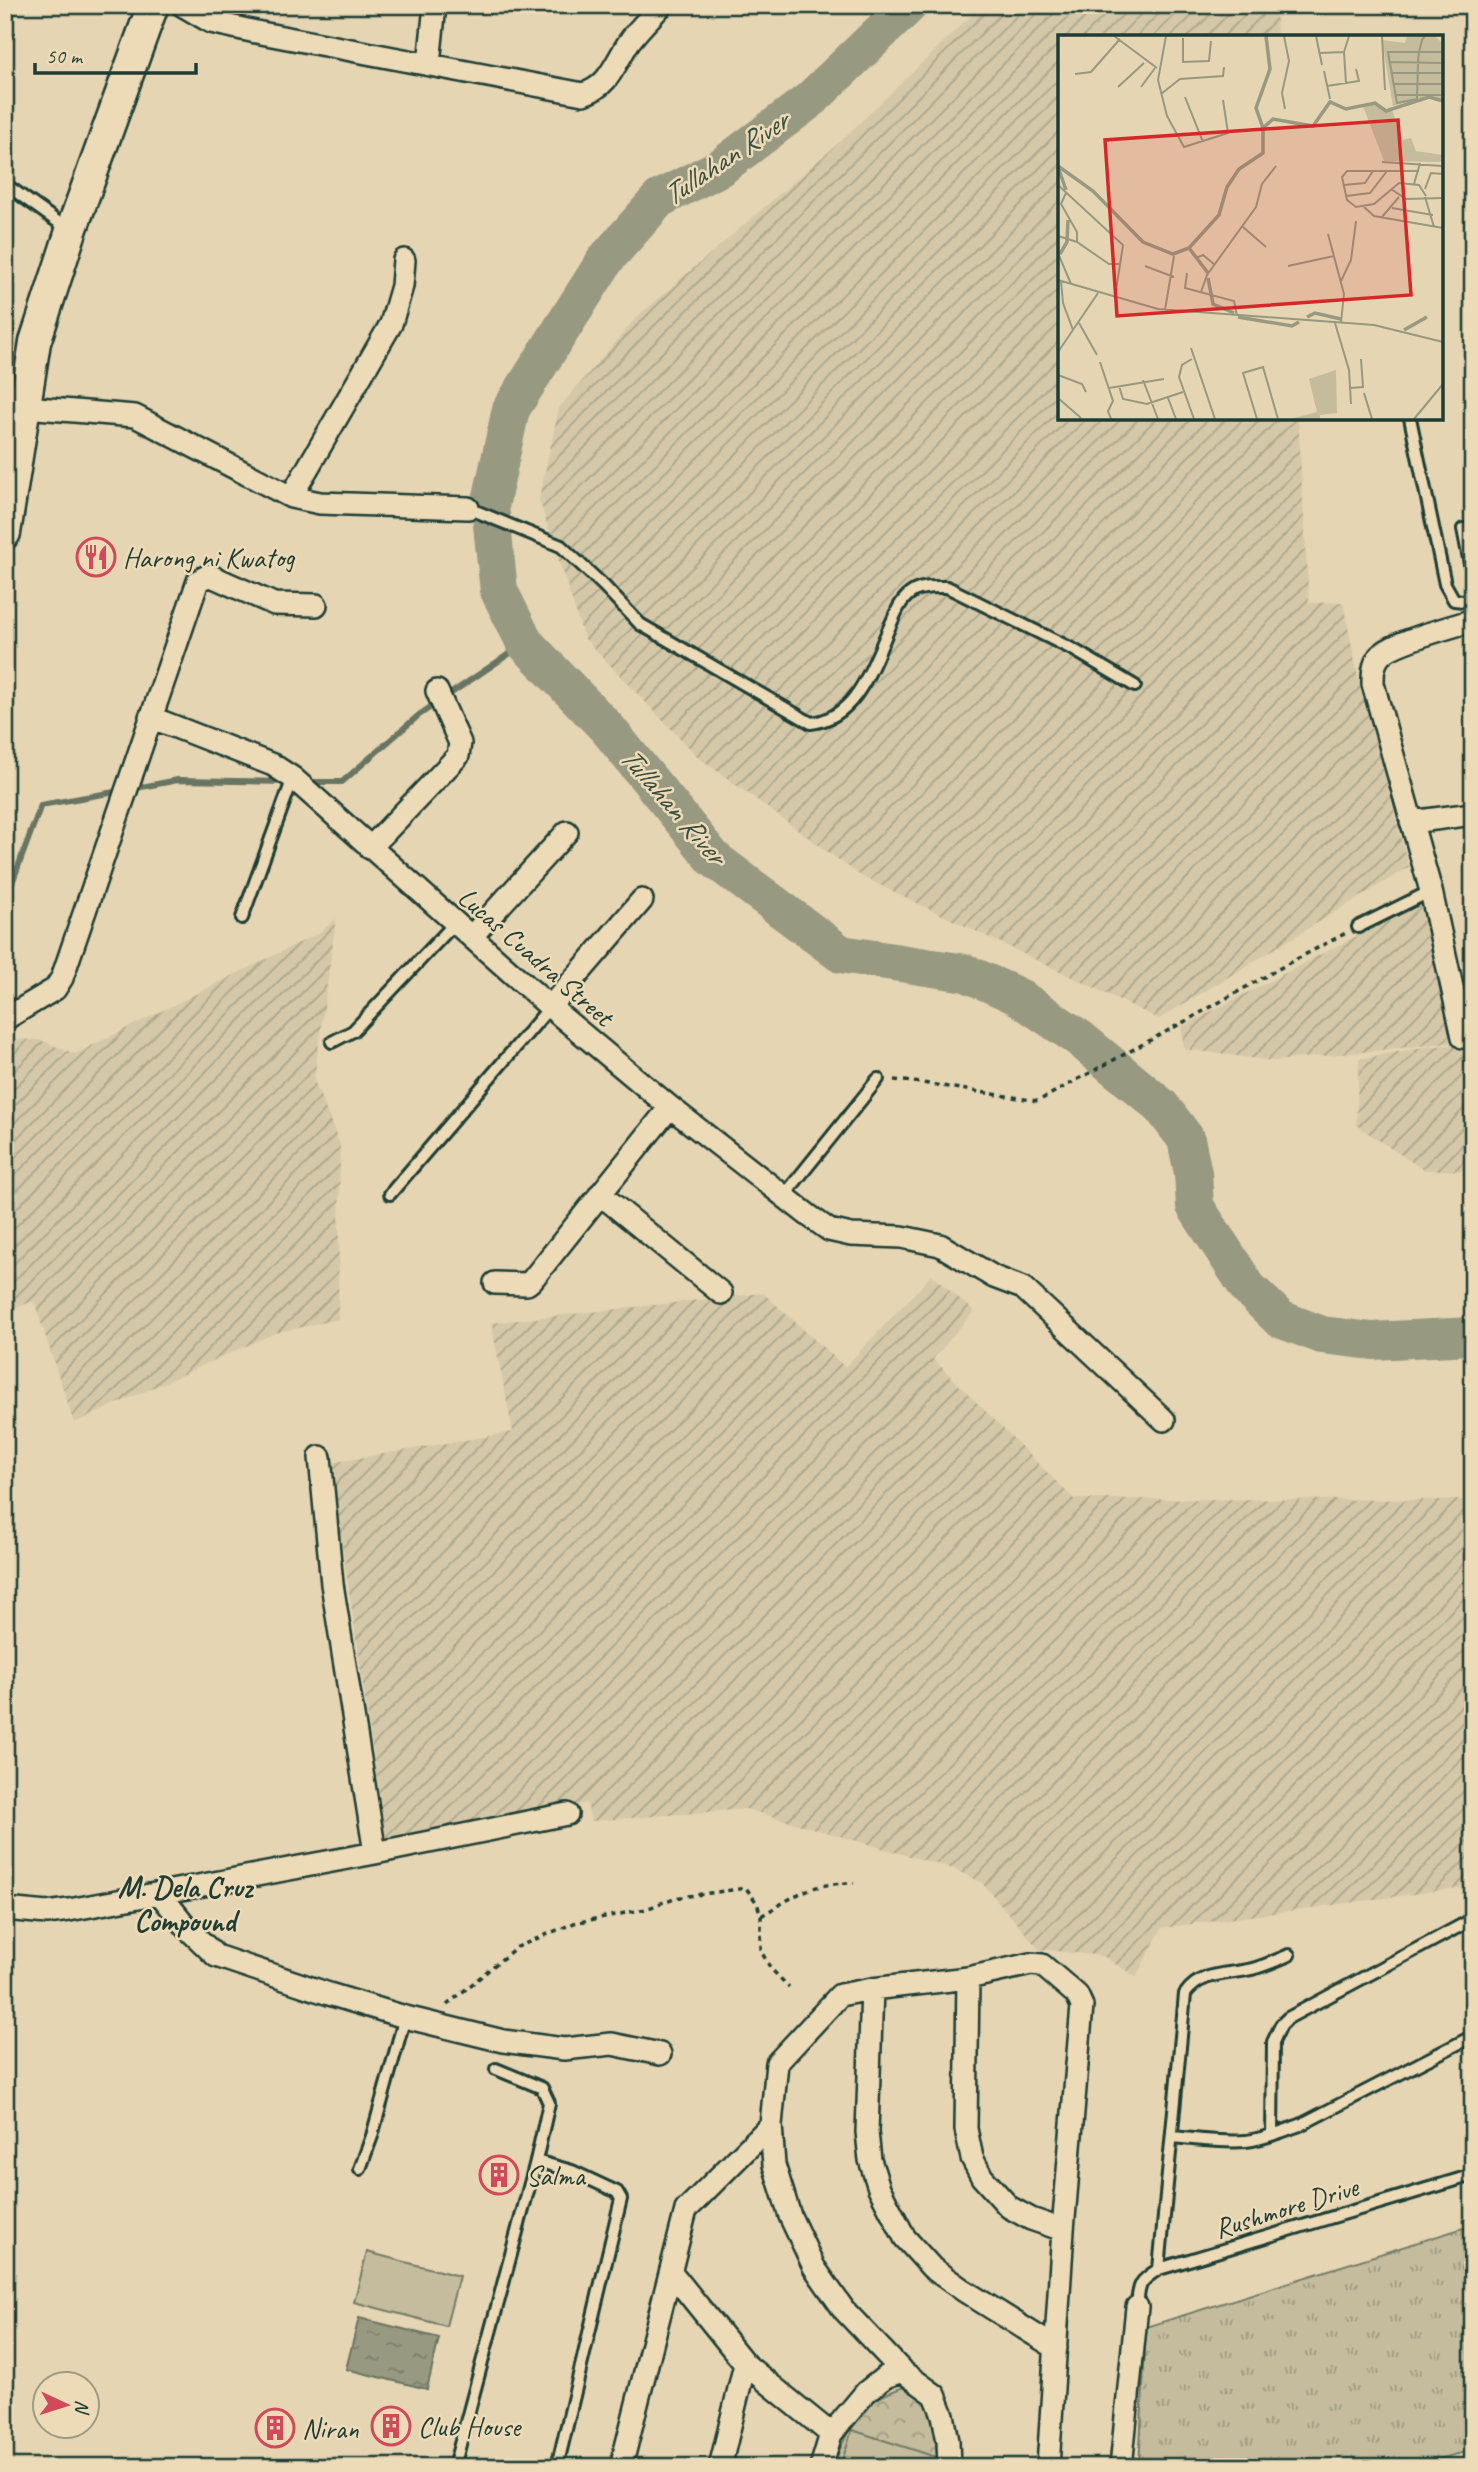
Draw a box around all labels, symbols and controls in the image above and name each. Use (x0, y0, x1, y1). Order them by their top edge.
scale bar (35, 32, 196, 76)
inset map (1058, 35, 1443, 420)
text: 50 m (46, 43, 84, 69)
water label: Tullahan River (655, 99, 799, 214)
restaurant icon: Harong ni Kwatog (75, 536, 117, 578)
place label: Harong ni Kwatog (123, 540, 295, 575)
water label: Tullahan River (612, 738, 738, 876)
street label: Lucas Cuadra Street (451, 879, 623, 1035)
district label: M. Dela Cruz Compound (118, 1868, 255, 1940)
building icon: Salma (478, 2154, 520, 2196)
place label: Salma (526, 2158, 586, 2193)
street label: Rushmore Drive (1210, 2169, 1364, 2246)
north arrow (32, 2370, 102, 2440)
text: N (69, 2399, 94, 2416)
building icon: Club House (370, 2405, 412, 2447)
building icon: Niran (254, 2407, 296, 2449)
place label: Club House (418, 2409, 522, 2444)
place label: Niran (302, 2411, 359, 2446)

